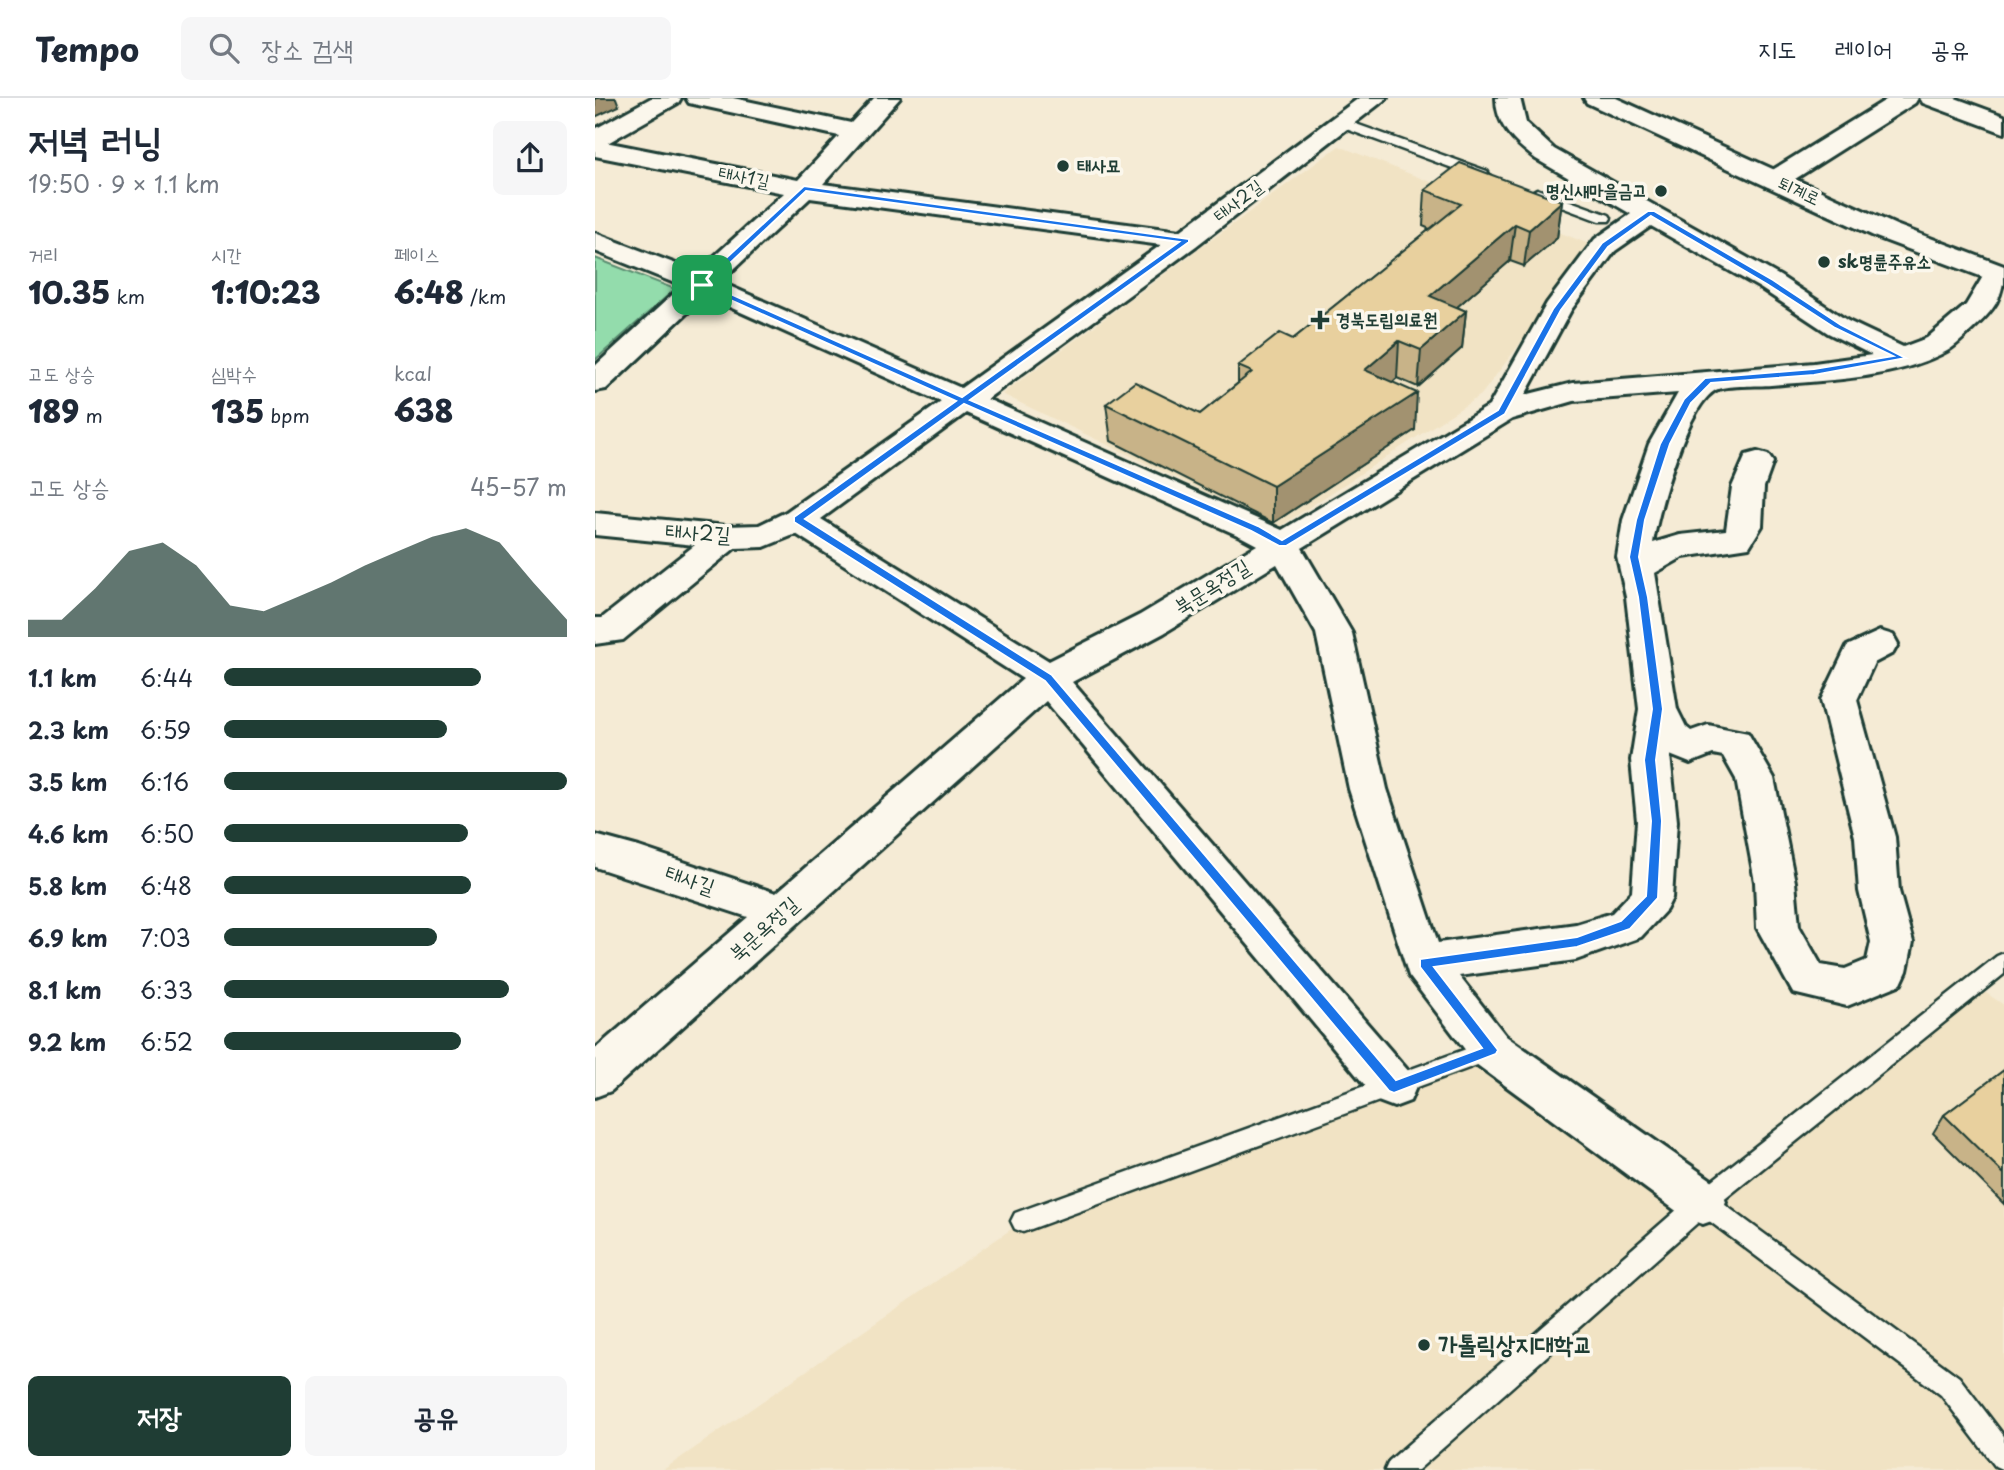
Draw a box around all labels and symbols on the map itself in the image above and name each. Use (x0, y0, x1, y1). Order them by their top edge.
place label: 태사묘 (1077, 151, 1120, 178)
street label: 태사1길 (716, 157, 773, 194)
marker: 태사묘 (1055, 158, 1071, 174)
street label: 퇴계로 (1774, 168, 1825, 211)
street label: 태사2길 (1207, 172, 1268, 227)
place label: 명신새마을금고 (1546, 176, 1647, 203)
marker: 명신새마을금고 (1653, 183, 1669, 199)
place label: sk명륜주유소 (1838, 247, 1931, 274)
marker: sk명륜주유소 (1816, 254, 1832, 270)
pin (672, 255, 732, 315)
place label: 경북도립의료원 (1336, 305, 1437, 332)
marker: 경북도립의료원 (1310, 310, 1330, 330)
street label: 태사2길 (664, 513, 732, 549)
street label: 북문옥정길 (1167, 549, 1255, 621)
street label: 태사길 (661, 855, 720, 902)
street label: 북문옥정길 (721, 887, 805, 968)
place label: 가톨릭상지대학교 (1438, 1325, 1593, 1361)
marker: 가톨릭상지대학교 (1416, 1337, 1432, 1353)

